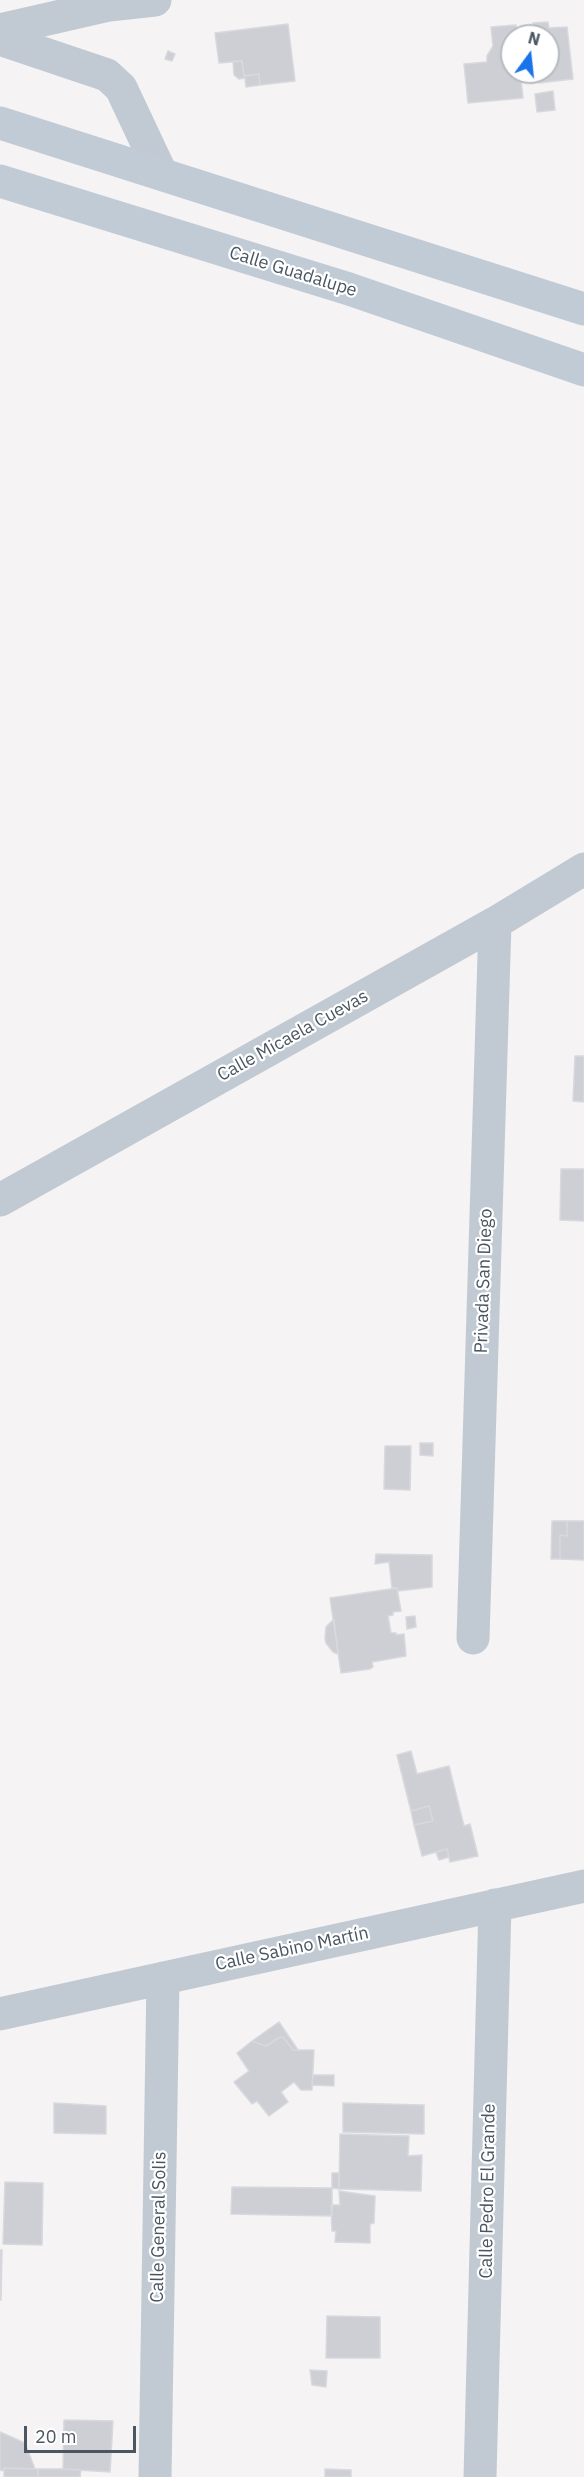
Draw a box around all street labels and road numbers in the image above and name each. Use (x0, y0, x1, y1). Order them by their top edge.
street label: Calle Guadalupe (227, 242, 359, 302)
street label: Calle Micaela Cuevas (214, 986, 372, 1086)
street label: Privada San Diego (471, 1208, 497, 1354)
street label: Calle Sabino Martín (213, 1922, 371, 1976)
street label: Calle Pedro El Grande (476, 2103, 500, 2279)
street label: Calle General Solis (147, 2151, 171, 2303)

